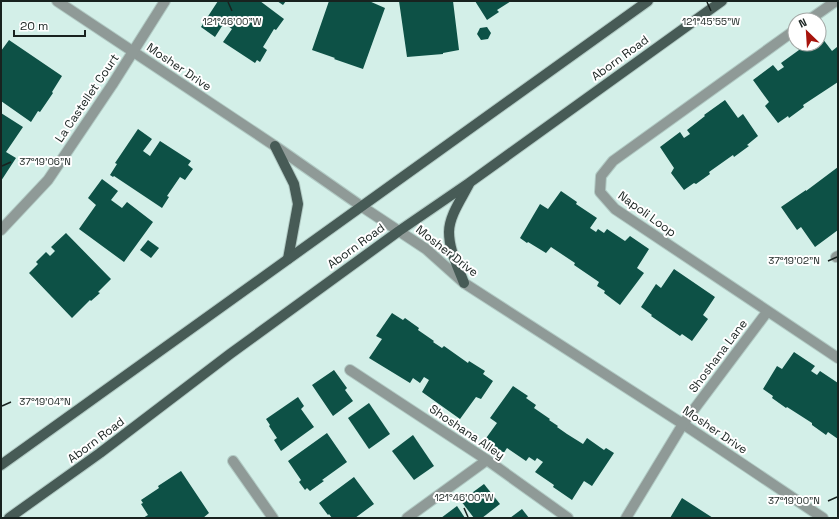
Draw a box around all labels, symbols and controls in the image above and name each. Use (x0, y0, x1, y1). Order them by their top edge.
scale bar (14, 12, 85, 38)
north arrow (787, 12, 827, 52)
text: 121°46'00"W (203, 15, 262, 28)
text: 121°45'55"W (682, 15, 740, 28)
text: N (796, 15, 809, 31)
text: 20 m (20, 18, 48, 34)
street label: Aborn Road (588, 32, 652, 84)
street label: Mosher Drive (143, 39, 215, 95)
street label: La Castellet Court (51, 51, 123, 145)
text: 37°19'06"N (19, 155, 71, 168)
street label: Napoli Loop (615, 188, 679, 241)
street label: Aborn Road (324, 220, 388, 272)
street label: Mosher Drive (413, 222, 481, 280)
text: 37°19'02"N (768, 254, 820, 267)
street label: Shoshana Lane (685, 316, 751, 396)
text: 37°19'04"N (19, 395, 71, 408)
street label: Shoshana Alley (426, 401, 508, 463)
street label: Mosher Drive (679, 402, 751, 458)
street label: Aborn Road (64, 413, 128, 467)
text: 121°46'00"W (435, 491, 494, 504)
text: 37°19'00"N (768, 494, 820, 507)

